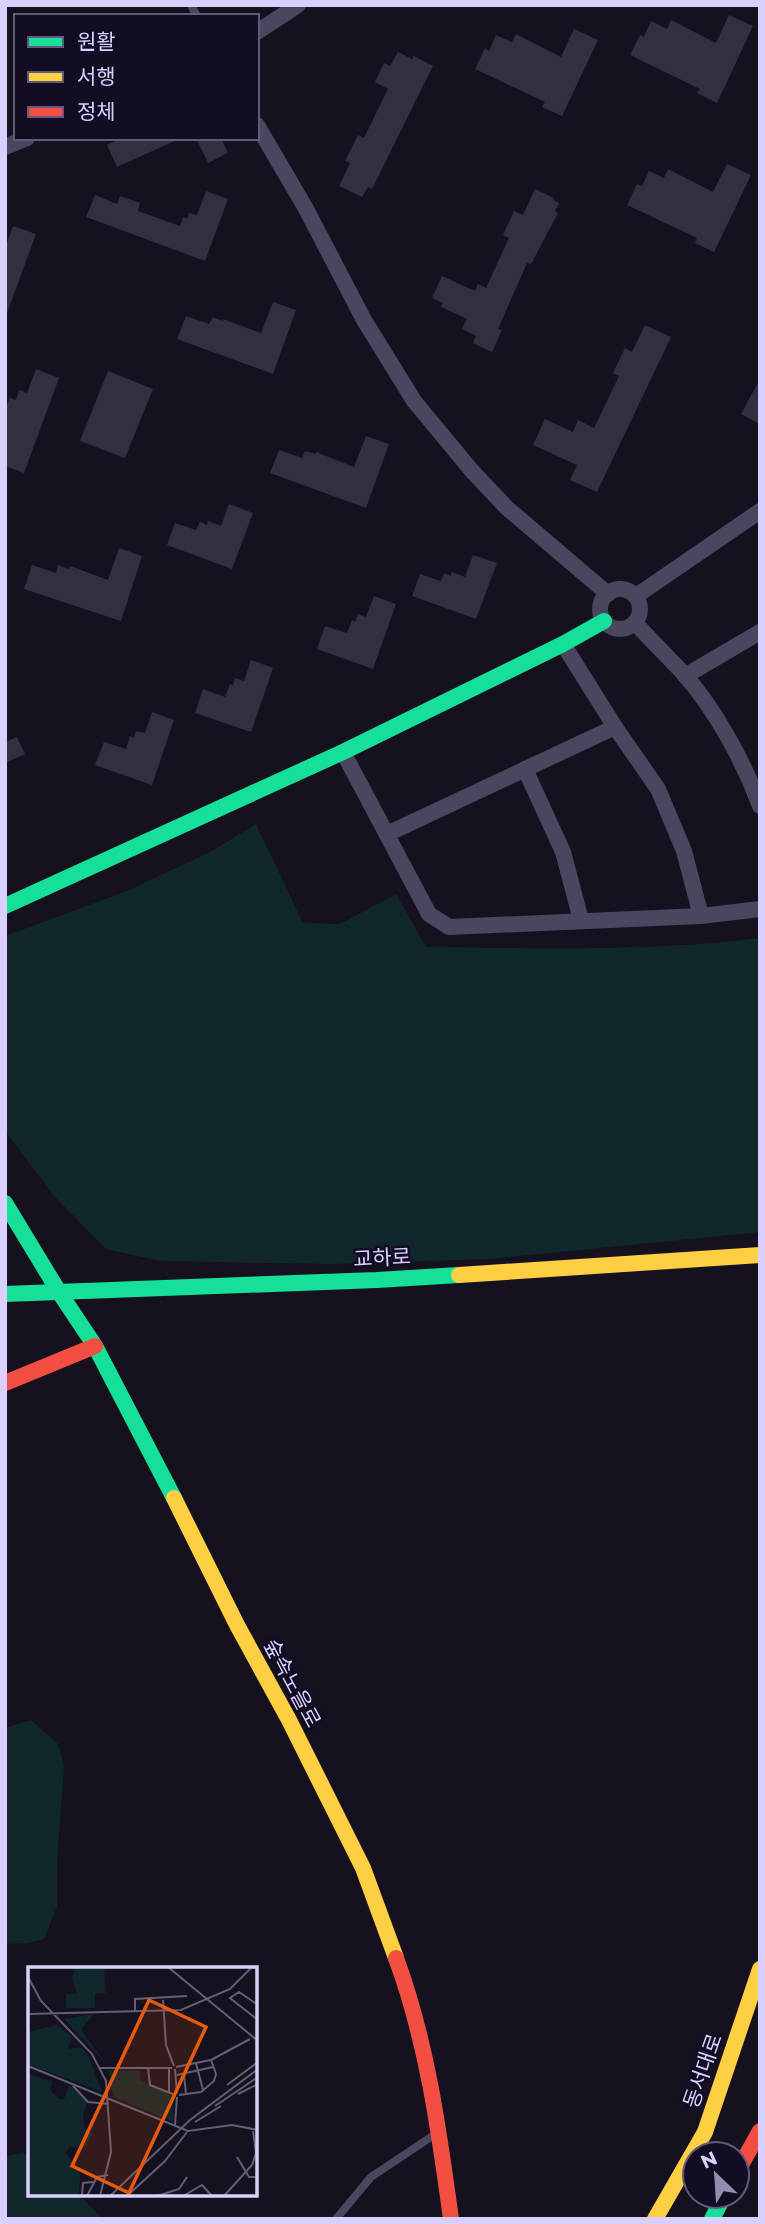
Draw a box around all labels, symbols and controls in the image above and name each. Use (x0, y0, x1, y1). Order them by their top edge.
legend (14, 14, 259, 140)
text: 원활 (77, 29, 116, 54)
text: 서행 (77, 64, 116, 89)
text: 정체 (77, 99, 116, 124)
street label: 교하로 (352, 1244, 412, 1272)
street label: 숲속노을로 (259, 1634, 326, 1731)
inset map (28, 1967, 257, 2196)
street label: 동서대로 (678, 2030, 727, 2111)
north arrow (681, 2140, 751, 2210)
text: N (697, 2146, 721, 2174)

